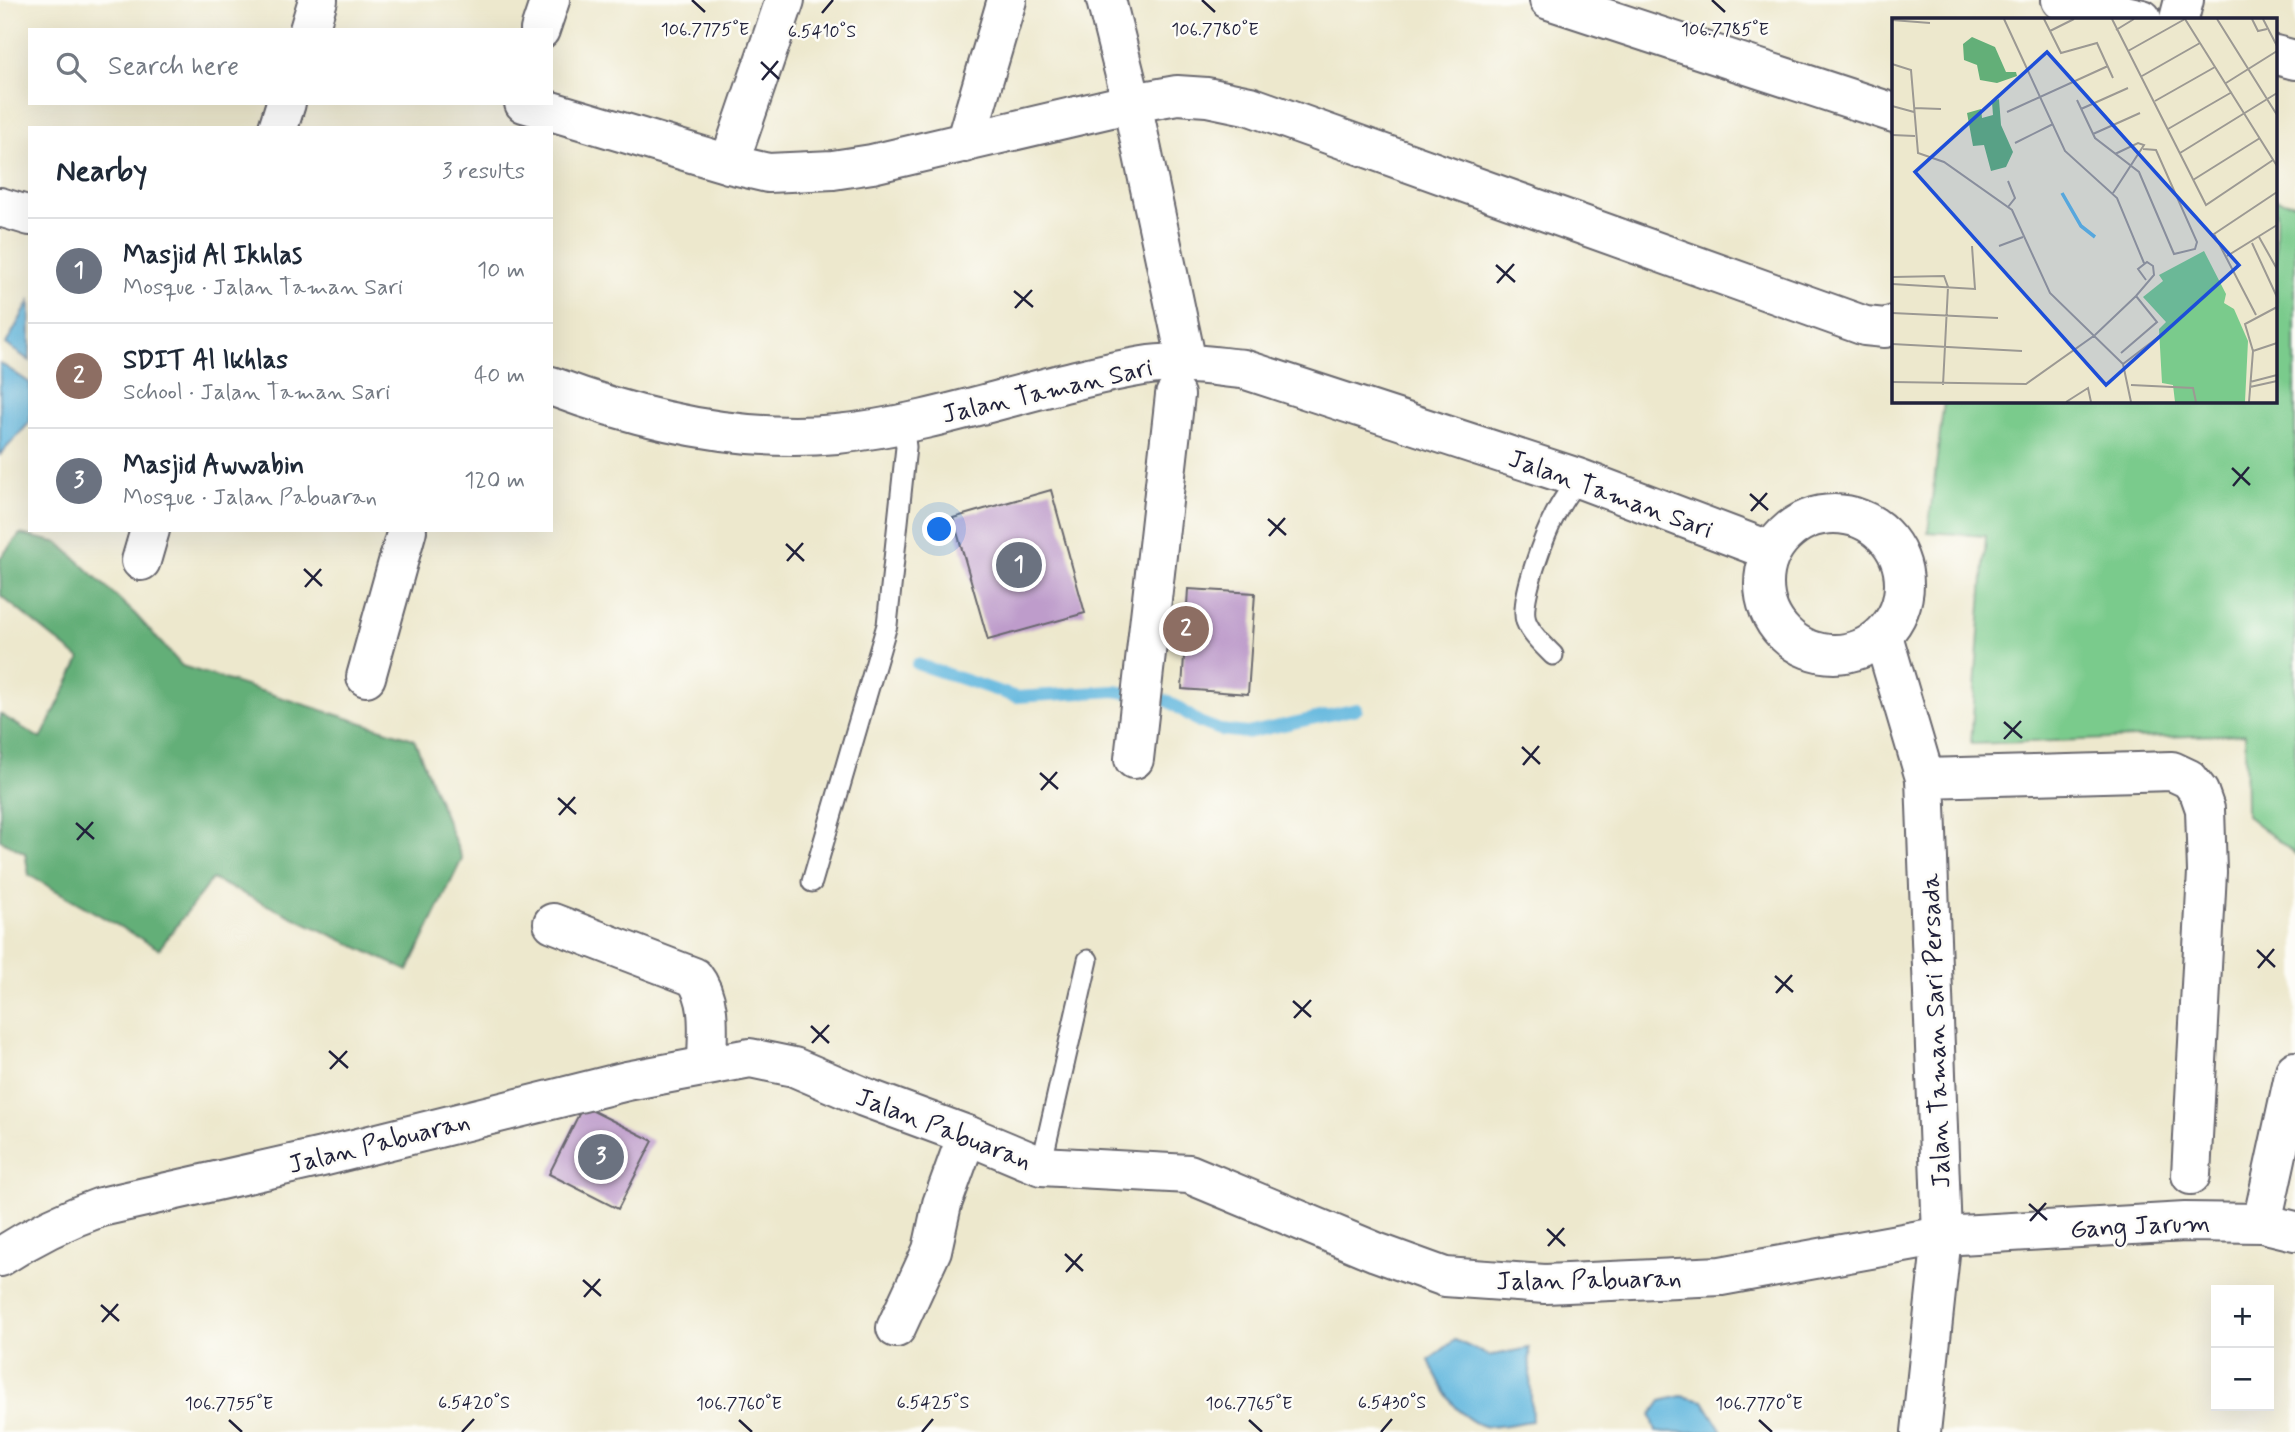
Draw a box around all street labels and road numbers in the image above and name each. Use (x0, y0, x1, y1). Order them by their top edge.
street label: Jalan Taman Sari (939, 351, 1156, 433)
street label: Jalan Taman Sari (1504, 442, 1717, 548)
street label: Jalan Taman Sari Persada (1914, 873, 1959, 1189)
street label: Jalan Pabuaran (851, 1081, 1036, 1179)
street label: Jalan Pabuaran (285, 1105, 474, 1183)
street label: Gang Jarum (2069, 1206, 2211, 1250)
street label: Jalan Pabuaran (1496, 1262, 1682, 1300)

